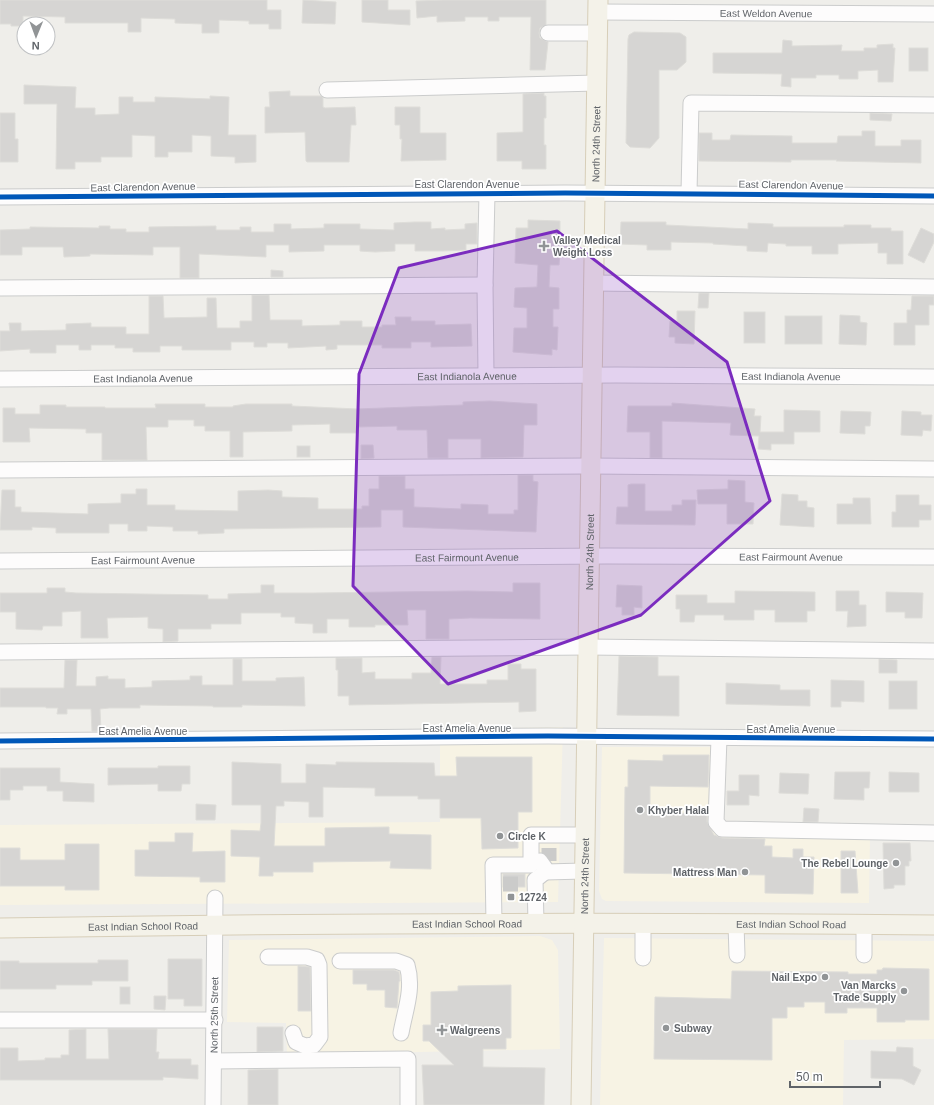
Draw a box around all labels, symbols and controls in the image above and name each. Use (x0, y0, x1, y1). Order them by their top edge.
street label: East Weldon Avenue (720, 7, 813, 19)
north arrow (16, 16, 56, 56)
text: N (32, 40, 40, 52)
street label: North 24th Street (590, 106, 602, 182)
street label: East Clarendon Avenue (415, 179, 520, 190)
street label: East Clarendon Avenue (738, 179, 844, 191)
street label: East Clarendon Avenue (90, 181, 196, 193)
place label: Valley Medical Weight Loss (553, 235, 621, 258)
marker: Valley Medical Weight Loss (538, 240, 550, 252)
street label: East Indianola Avenue (417, 370, 517, 382)
street label: East Indianola Avenue (741, 370, 841, 382)
street label: East Indianola Avenue (93, 372, 193, 384)
street label: North 24th Street (583, 514, 596, 590)
street label: East Fairmount Avenue (415, 551, 519, 563)
street label: East Fairmount Avenue (739, 551, 843, 562)
street label: East Fairmount Avenue (91, 554, 195, 566)
street label: East Amelia Avenue (423, 723, 512, 734)
street label: East Amelia Avenue (747, 724, 836, 735)
street label: East Amelia Avenue (99, 726, 188, 737)
marker: Khyber Halal (635, 805, 645, 815)
place label: Khyber Halal (648, 805, 709, 816)
marker: Circle K (495, 831, 505, 841)
place label: Circle K (508, 831, 547, 842)
street label: North 24th Street (578, 838, 591, 914)
place label: The Rebel Lounge (801, 858, 888, 869)
marker: The Rebel Lounge (891, 858, 901, 868)
place label: Mattress Man (673, 867, 737, 878)
marker: Mattress Man (740, 867, 750, 877)
marker: 12724 (506, 892, 516, 902)
place label: 12724 (519, 892, 547, 903)
street label: East Indian School Road (412, 918, 522, 929)
street label: East Indian School Road (736, 918, 846, 930)
street label: East Indian School Road (88, 920, 198, 932)
place label: Nail Expo (771, 972, 817, 983)
marker: Nail Expo (820, 972, 830, 982)
street label: North 25th Street (208, 977, 220, 1053)
place label: Van Marcks Trade Supply (833, 980, 896, 1003)
marker: Van Marcks Trade Supply (899, 986, 909, 996)
marker: Subway (661, 1023, 671, 1033)
place label: Subway (674, 1023, 712, 1034)
marker: Walgreens (437, 1025, 447, 1035)
place label: Walgreens (450, 1025, 501, 1036)
scale bar (790, 1063, 880, 1089)
text: 50 m (796, 1070, 823, 1084)

